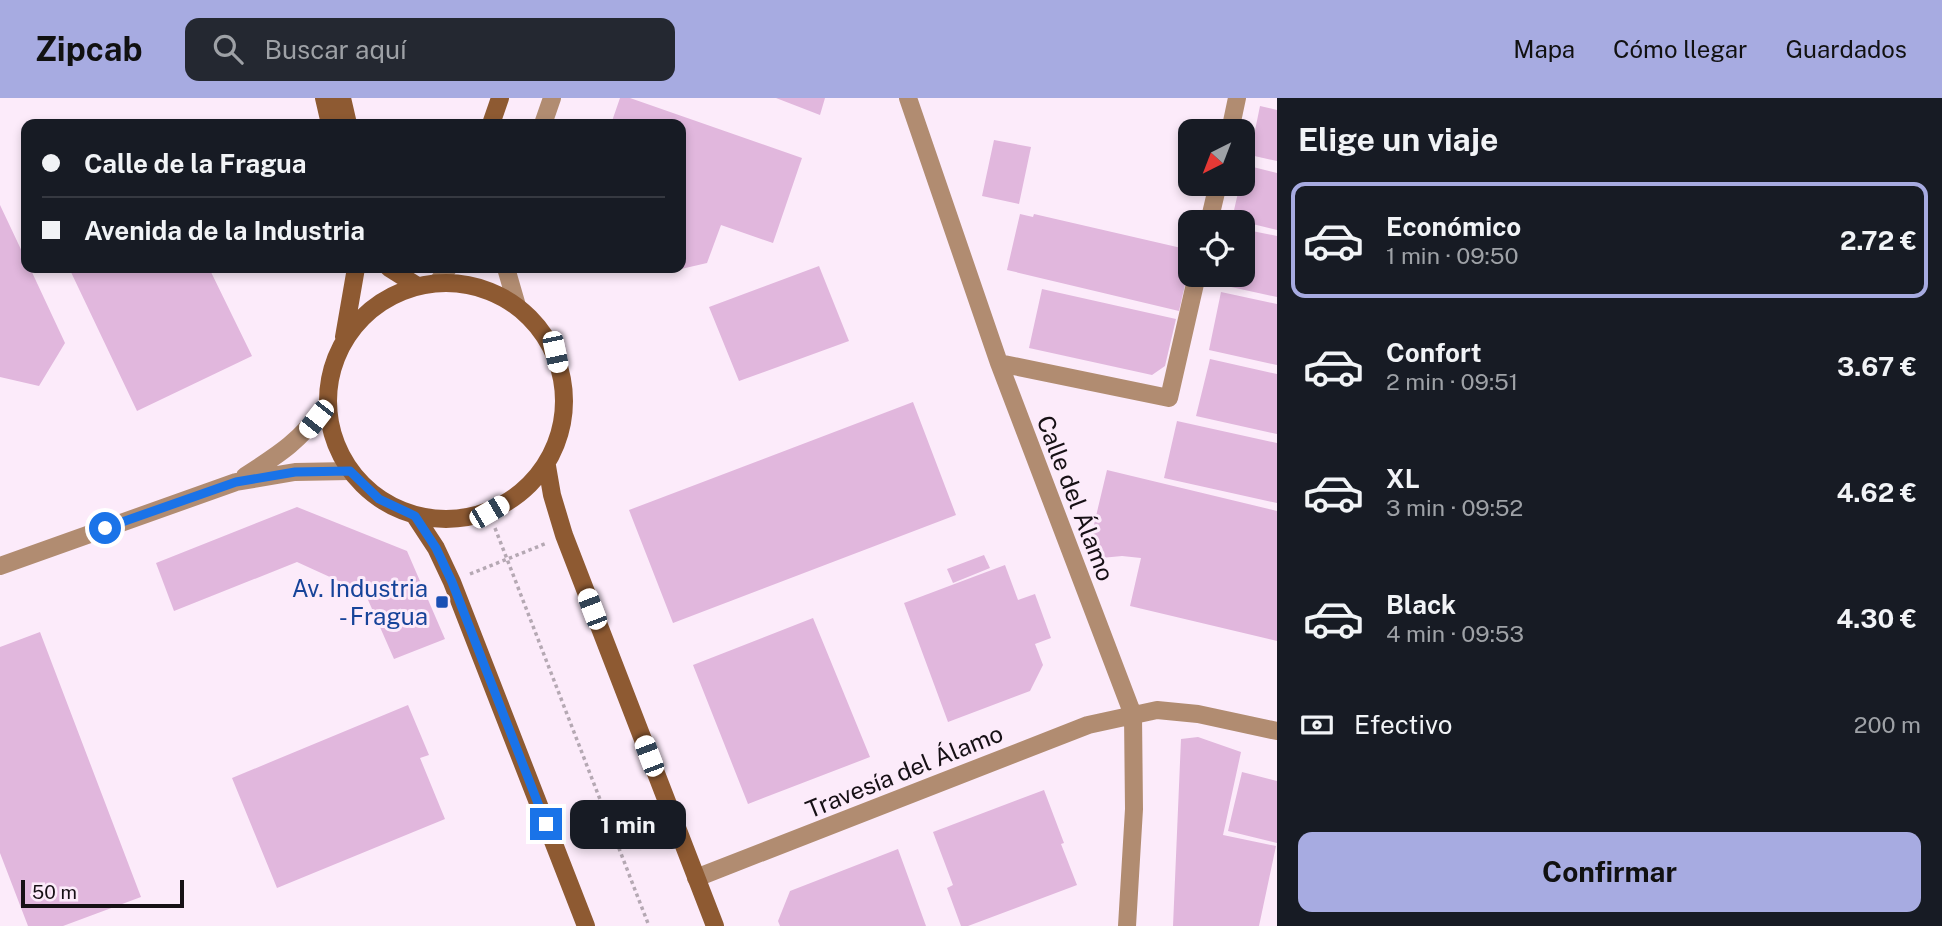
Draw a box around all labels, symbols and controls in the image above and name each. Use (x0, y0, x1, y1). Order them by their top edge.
search box (185, 18, 675, 81)
text: Zipcab (35, 30, 143, 68)
icon: search (209, 30, 247, 68)
text: Buscar aquí (265, 34, 406, 65)
text: Mapa (1513, 35, 1575, 63)
text: Cómo llegar (1613, 35, 1747, 63)
text: Guardados (1785, 35, 1907, 63)
north arrow (1178, 119, 1255, 196)
map controls (1178, 119, 1255, 287)
text: Elige un viaje (1298, 121, 1498, 158)
text: Calle de la Fragua (84, 148, 307, 179)
icon: car (1302, 209, 1365, 272)
button: locate (1178, 210, 1255, 287)
text: Económico (1386, 211, 1521, 242)
text: Avenida de la Industria (84, 215, 365, 246)
text: 2.72 € (1840, 225, 1917, 256)
text: 1 min · 09:50 (1386, 242, 1519, 269)
car (541, 329, 570, 375)
icon: car (1302, 335, 1365, 398)
text: Confort (1386, 337, 1482, 368)
text: 3.67 € (1837, 351, 1917, 382)
text: 2 min · 09:51 (1386, 368, 1518, 395)
car (295, 396, 338, 442)
street label: Calle del Álamo (1032, 411, 1120, 585)
icon: car (1302, 461, 1365, 524)
text: XL (1386, 463, 1420, 494)
text: 4.62 € (1836, 477, 1917, 508)
car (466, 492, 513, 532)
text: 3 min · 09:52 (1386, 494, 1523, 521)
route start (89, 512, 121, 544)
place label: Av. Industria - Fragua (292, 574, 428, 630)
car (575, 586, 610, 632)
icon: car (1302, 587, 1365, 650)
text: Black (1386, 589, 1456, 620)
marker: Av. Industria - Fragua (434, 594, 450, 610)
text: 4.30 € (1836, 603, 1917, 634)
text: 4 min · 09:53 (1386, 620, 1524, 647)
icon: cash (1298, 706, 1336, 744)
text: Efectivo (1354, 709, 1452, 740)
text: 200 m (1854, 711, 1921, 738)
street label: Travesía del Álamo (801, 719, 1007, 823)
car (632, 733, 667, 779)
callout: 1 min (570, 800, 686, 848)
route end (530, 808, 562, 840)
text: 1 min (600, 811, 656, 838)
button: Confirmar (1298, 832, 1921, 912)
scale bar (21, 877, 184, 909)
text: 50 m (32, 881, 77, 903)

